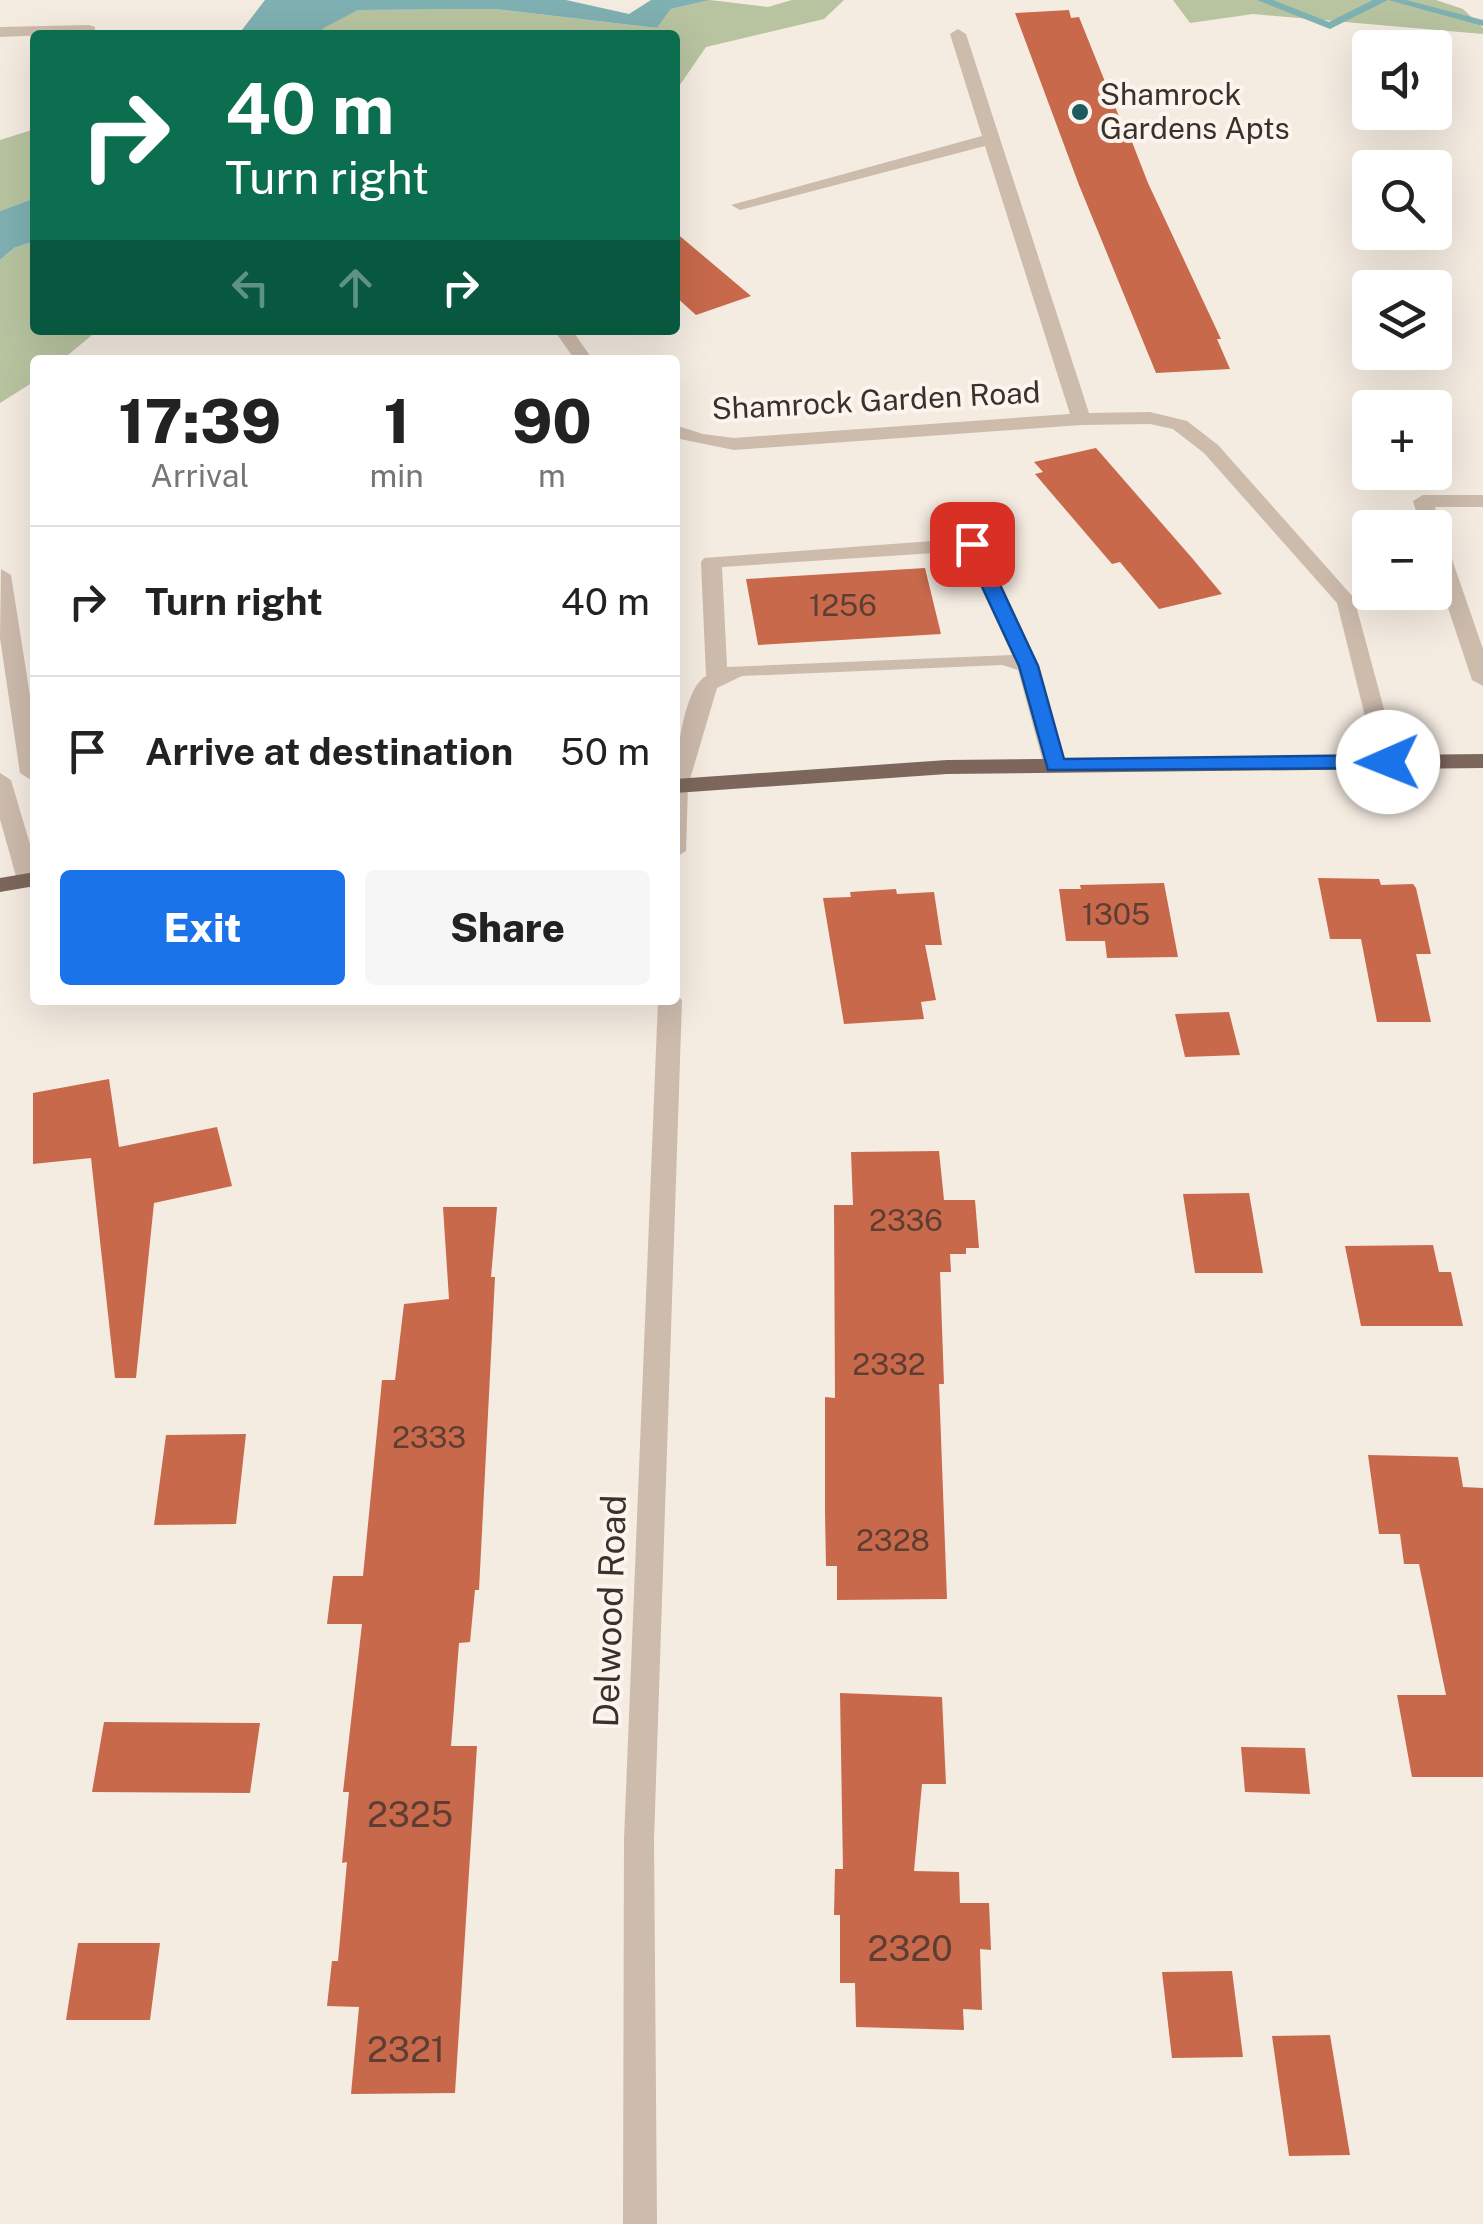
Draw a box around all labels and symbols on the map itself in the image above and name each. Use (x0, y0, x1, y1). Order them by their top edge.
place label: Shamrock Gardens Apts (1100, 76, 1290, 146)
marker: Shamrock Gardens Apts (1069, 101, 1091, 123)
street label: Shamrock Garden Road (711, 373, 1041, 427)
pin (930, 502, 1015, 587)
house number: 1256 (809, 587, 877, 623)
position arrow (1336, 710, 1440, 814)
house number: 1305 (1082, 896, 1150, 932)
house number: 2336 (869, 1202, 943, 1238)
house number: 2332 (852, 1346, 926, 1382)
house number: 2333 (392, 1419, 466, 1455)
street label: Delwood Road (585, 1494, 634, 1728)
house number: 2328 (856, 1522, 930, 1558)
house number: 2325 (367, 1794, 453, 1835)
house number: 2320 (867, 1928, 953, 1969)
house number: 2321 (367, 2029, 445, 2070)

